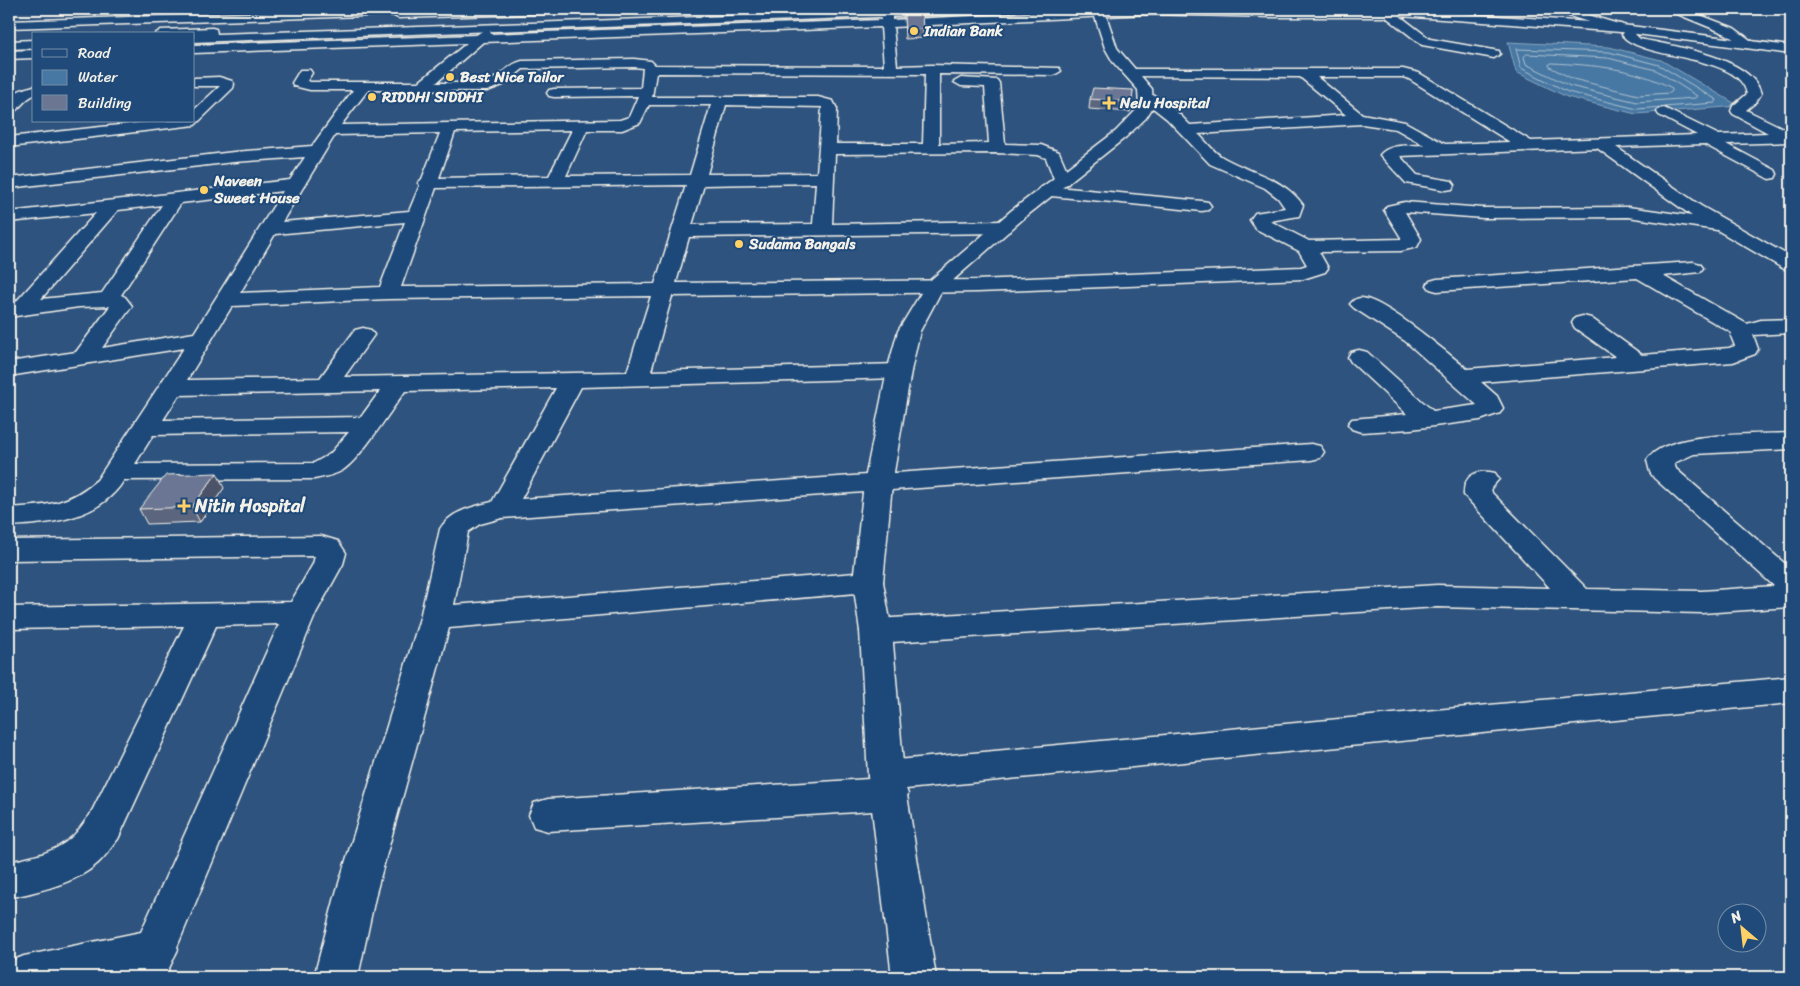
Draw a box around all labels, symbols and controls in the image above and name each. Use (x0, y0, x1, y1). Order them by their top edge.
place label: Indian Bank (923, 18, 1004, 44)
marker: Indian Bank (908, 25, 920, 37)
legend (32, 32, 195, 122)
text: Road (78, 40, 111, 66)
text: Water (78, 64, 118, 90)
place label: Best Nice Tailor (460, 64, 565, 90)
marker: Best Nice Tailor (444, 71, 456, 83)
place label: RIDDHI SIDDHI (381, 84, 484, 110)
text: Building (78, 90, 132, 116)
place label: Nelu Hospital (1119, 90, 1210, 116)
marker: RIDDHI SIDDHI (366, 91, 378, 103)
marker: Nelu Hospital (1102, 96, 1116, 110)
place label: Naveen Sweet House (213, 168, 300, 211)
marker: Naveen Sweet House (198, 184, 210, 196)
place label: Sudama Bangals (748, 231, 856, 257)
marker: Sudama Bangals (733, 238, 745, 250)
place label: Nitin Hospital (194, 490, 306, 522)
marker: Nitin Hospital (177, 499, 191, 513)
north arrow (1718, 904, 1768, 954)
text: N (1725, 904, 1747, 931)

